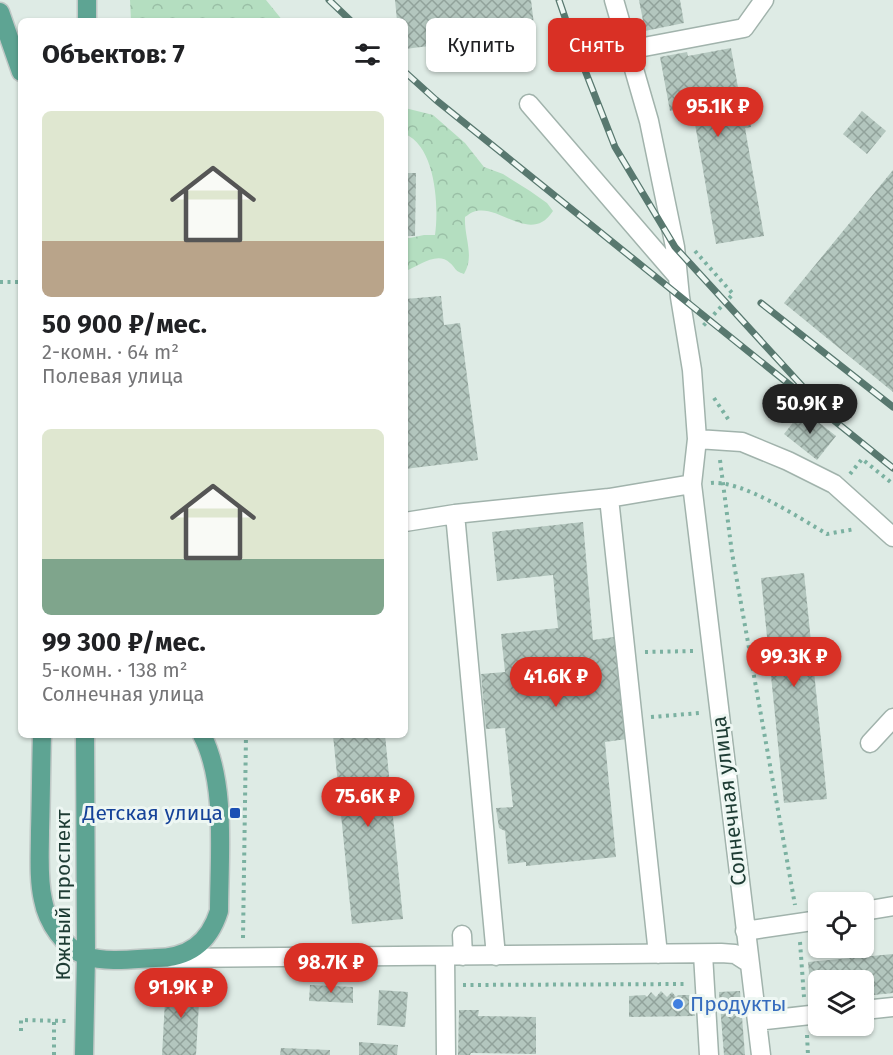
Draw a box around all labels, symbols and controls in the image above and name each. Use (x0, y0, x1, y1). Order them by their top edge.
chip: Купить (426, 18, 536, 72)
chip: Снять (548, 18, 646, 72)
icon: filters (351, 38, 384, 71)
text: Объектов: 7 (42, 39, 185, 70)
pin: 95.1K ₽ (663, 87, 773, 138)
text: 95.1K ₽ (686, 94, 750, 118)
icon: home (159, 150, 267, 258)
text: 50 900 ₽/мес. (42, 309, 207, 340)
text: 2-комн. · 64 m² (42, 340, 179, 364)
text: Полевая улица (42, 364, 183, 388)
pin: 50.9K ₽ (755, 384, 865, 435)
text: 50.9K ₽ (776, 391, 844, 415)
icon: home (159, 468, 267, 576)
text: 99 300 ₽/мес. (42, 627, 206, 658)
pin: 99.3K ₽ (739, 637, 849, 688)
text: 99.3K ₽ (760, 644, 828, 668)
pin: 41.6K ₽ (501, 657, 611, 708)
text: 5-комн. · 138 m² (42, 658, 187, 682)
text: 41.6K ₽ (524, 664, 588, 688)
text: Солнечная улица (42, 682, 204, 706)
street label: Солнечная улица (706, 715, 752, 887)
pin: 75.6K ₽ (313, 777, 423, 828)
text: 75.6K ₽ (335, 784, 401, 808)
place label: Детская улица (82, 800, 223, 826)
marker: Детская улица (228, 806, 242, 820)
street label: Южный проспект (50, 809, 76, 981)
map controls (808, 892, 874, 1036)
button: locate (808, 892, 874, 958)
pin: 98.7K ₽ (276, 943, 386, 994)
text: 98.7K ₽ (298, 950, 364, 974)
pin: 91.9K ₽ (126, 968, 236, 1019)
button: layers (808, 970, 874, 1036)
text: 91.9K ₽ (149, 975, 213, 999)
place label: Продукты (690, 991, 787, 1017)
marker: Продукты (671, 997, 685, 1011)

